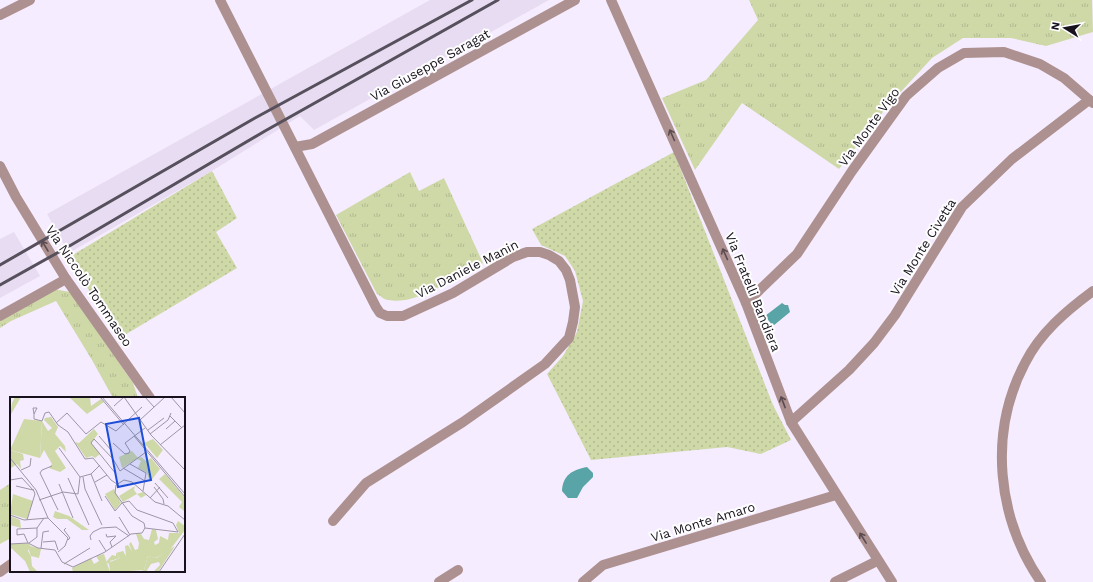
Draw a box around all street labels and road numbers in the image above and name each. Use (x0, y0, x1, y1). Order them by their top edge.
street label: Via Giuseppe Saragat (368, 26, 493, 104)
street label: Via Monte Vigo (835, 85, 903, 169)
street label: Via Monte Civetta (887, 195, 959, 298)
street label: Via Niccolò Tommaseo (43, 222, 135, 350)
street label: Via Fratelli Bandiera (722, 230, 784, 354)
street label: Via Daniele Manin (413, 237, 521, 301)
street label: Via Monte Amaro (649, 499, 757, 545)

